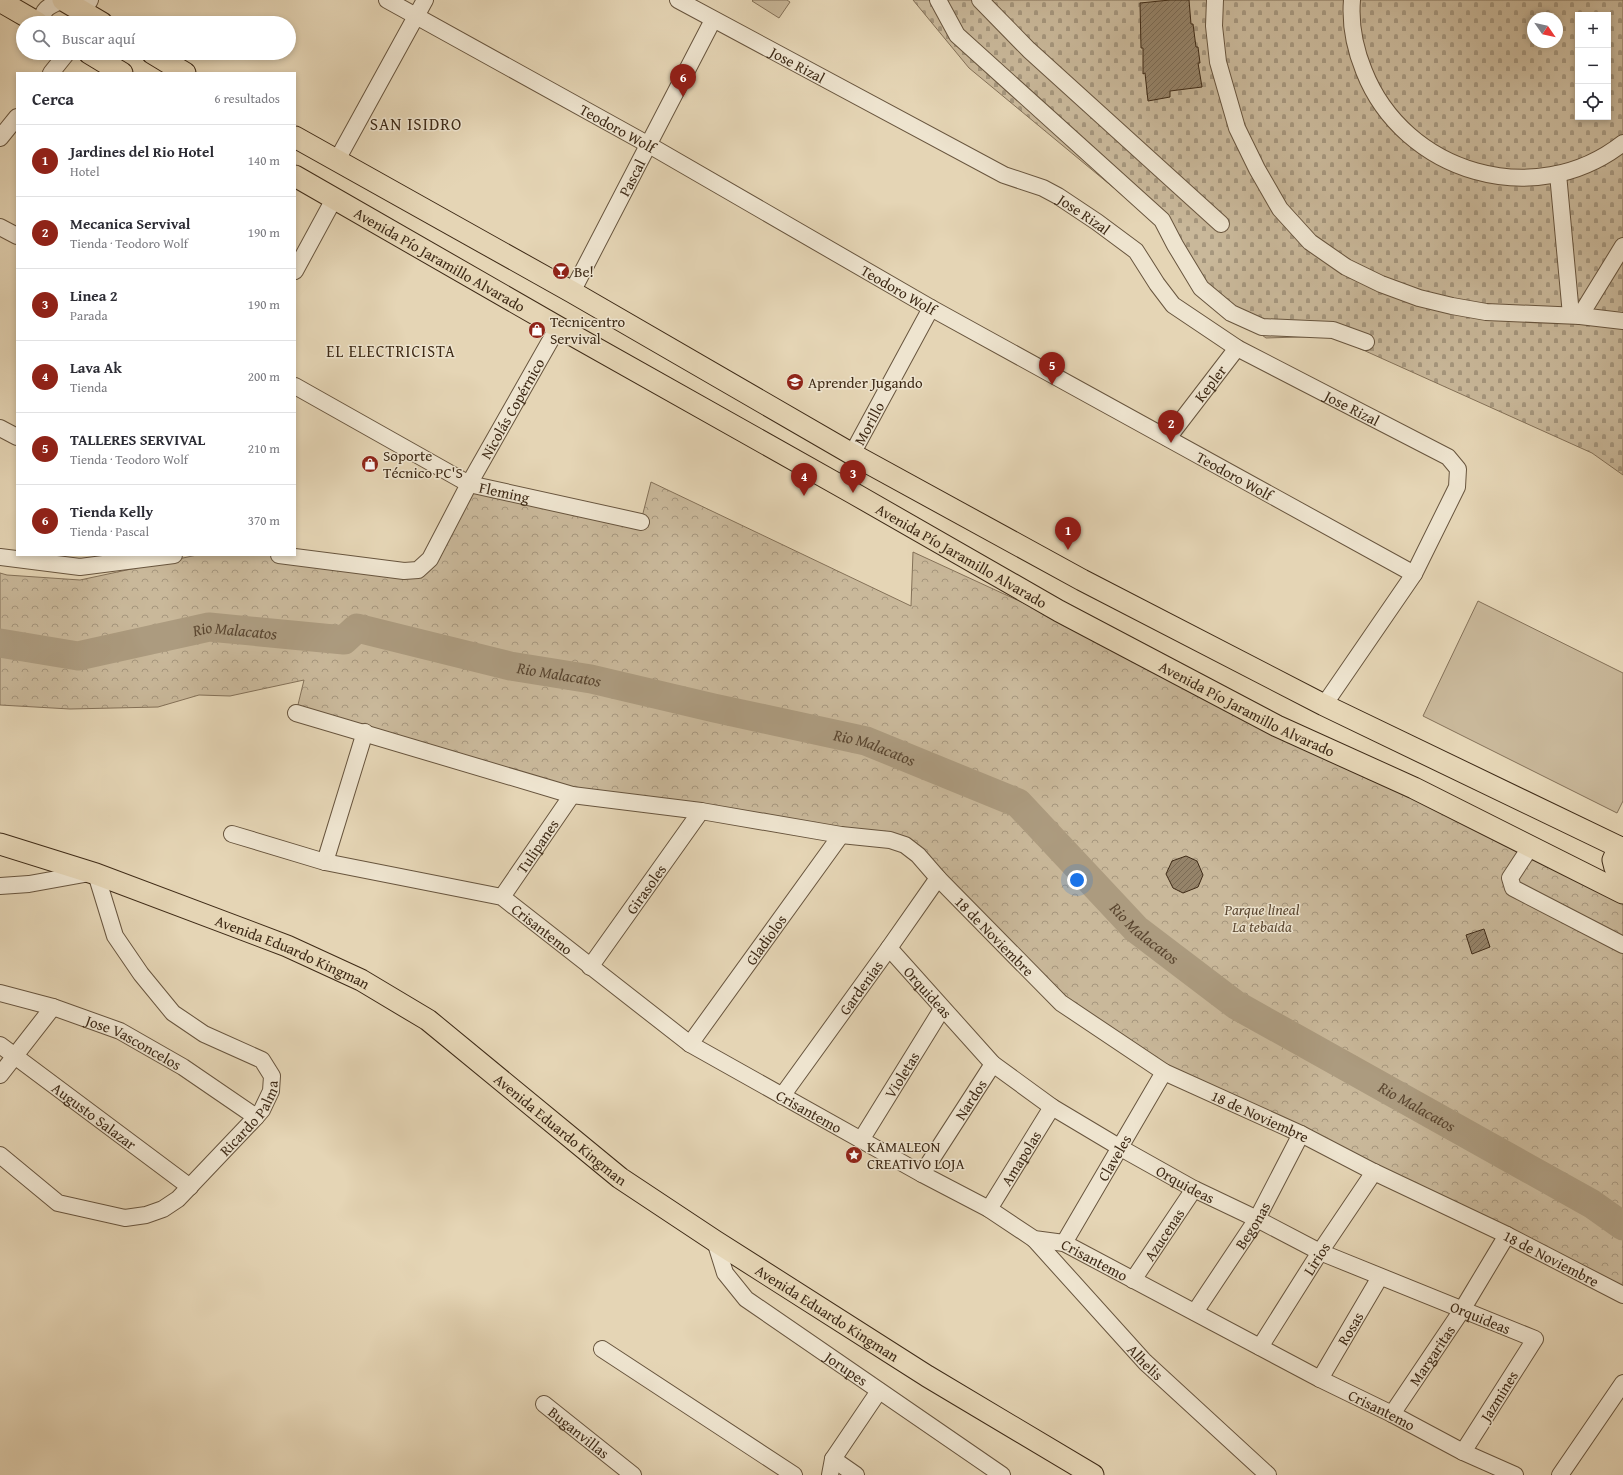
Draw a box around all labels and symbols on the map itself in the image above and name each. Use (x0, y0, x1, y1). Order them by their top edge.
north arrow (1527, 12, 1563, 48)
street label: Jose Rizal (765, 40, 829, 88)
pin: 6 (670, 64, 696, 97)
street label: Teodoro Wolf (576, 98, 662, 158)
district label: SAN ISIDRO (370, 111, 462, 136)
street label: Pascal (613, 155, 650, 200)
street label: Jose Rizal (1052, 187, 1115, 239)
street label: Avenida Pío Jaramillo Alvarado (350, 202, 530, 317)
street label: Teodoro Wolf (857, 259, 942, 321)
bar icon: Be! (551, 261, 571, 281)
place label: Be! (574, 261, 594, 282)
place label: Tecnicentro Servival (550, 311, 626, 349)
shop icon: Tecnicentro Servival (527, 320, 547, 340)
district label: EL ELECTRICISTA (326, 339, 456, 363)
pin: 5 (1039, 352, 1065, 385)
street label: Nicolás Copérnico (475, 354, 549, 463)
street label: Kepler (1189, 360, 1231, 406)
school or university icon: Aprender Jugando (785, 372, 805, 392)
place label: Aprender Jugando (808, 372, 923, 393)
street label: Jose Rizal (1319, 384, 1384, 431)
street label: Morillo (848, 397, 889, 449)
pin: 2 (1158, 410, 1184, 443)
place label: Soporte Técnico PC'S (383, 445, 463, 483)
street label: Teodoro Wolf (1193, 446, 1279, 506)
shop icon: Soporte Técnico PC'S (360, 454, 380, 474)
pin: 3 (840, 460, 866, 493)
pin: 4 (791, 463, 817, 496)
street label: Fleming (477, 476, 532, 508)
street label: Avenida Pío Jaramillo Alvarado (872, 498, 1051, 613)
pin: 1 (1055, 517, 1081, 550)
water label: Rio Malacatos (189, 615, 278, 646)
water label: Rio Malacatos (514, 655, 604, 693)
street label: Avenida Pío Jaramillo Alvarado (1156, 655, 1339, 761)
water label: Rio Malacatos (831, 722, 919, 772)
street label: Tulipanes (511, 815, 563, 877)
street label: Girasoles (621, 859, 671, 918)
your location (1067, 870, 1087, 890)
street label: 18 de Noviembre (951, 891, 1039, 981)
water label: Rio Malacatos (1104, 896, 1185, 970)
street label: Crisantemo (508, 898, 578, 959)
park label: Parque lineal La tebaida (1224, 899, 1300, 937)
street label: Avenida Eduardo Kingman (212, 909, 375, 994)
street label: Gladiolos (740, 910, 791, 969)
street label: Gardenias (834, 956, 887, 1019)
street label: Orquideas (899, 961, 957, 1023)
street label: Jose Vasconcelos (81, 1008, 186, 1075)
street label: Violetas (879, 1047, 924, 1102)
street label: Avenida Eduardo Kingman (490, 1068, 632, 1191)
street label: Nardos (949, 1075, 991, 1124)
water label: Rio Malacatos (1373, 1075, 1460, 1138)
street label: Augusto Salazar (48, 1077, 141, 1154)
street label: Ricardo Palma (214, 1080, 282, 1160)
street label: Crisantemo (773, 1084, 846, 1138)
street label: 18 de Noviembre (1208, 1084, 1313, 1147)
street label: Amapolas (995, 1126, 1046, 1190)
street label: Claveles (1092, 1130, 1136, 1185)
place label: KAMALEON CREATIVO LOJA (867, 1136, 965, 1174)
place icon: KAMALEON CREATIVO LOJA (844, 1145, 864, 1165)
street label: Orquideas (1153, 1160, 1218, 1208)
street label: Begonas (1229, 1198, 1275, 1253)
street label: Azucenas (1138, 1204, 1189, 1265)
street label: 18 de Noviembre (1500, 1224, 1603, 1291)
street label: Crisantemo (1058, 1233, 1132, 1286)
street label: Lirios (1298, 1237, 1335, 1279)
street label: Avenida Eduardo Kingman (752, 1259, 904, 1366)
street label: Orquideas (1447, 1295, 1514, 1339)
street label: Rosas (1332, 1308, 1368, 1349)
street label: Margaritas (1404, 1321, 1460, 1390)
street label: Alhelis (1123, 1339, 1168, 1385)
street label: Jorupes (819, 1345, 872, 1390)
street label: Jazmines (1474, 1367, 1523, 1427)
street label: Crisantemo (1345, 1384, 1419, 1435)
street label: Buganvillas (544, 1401, 614, 1463)

